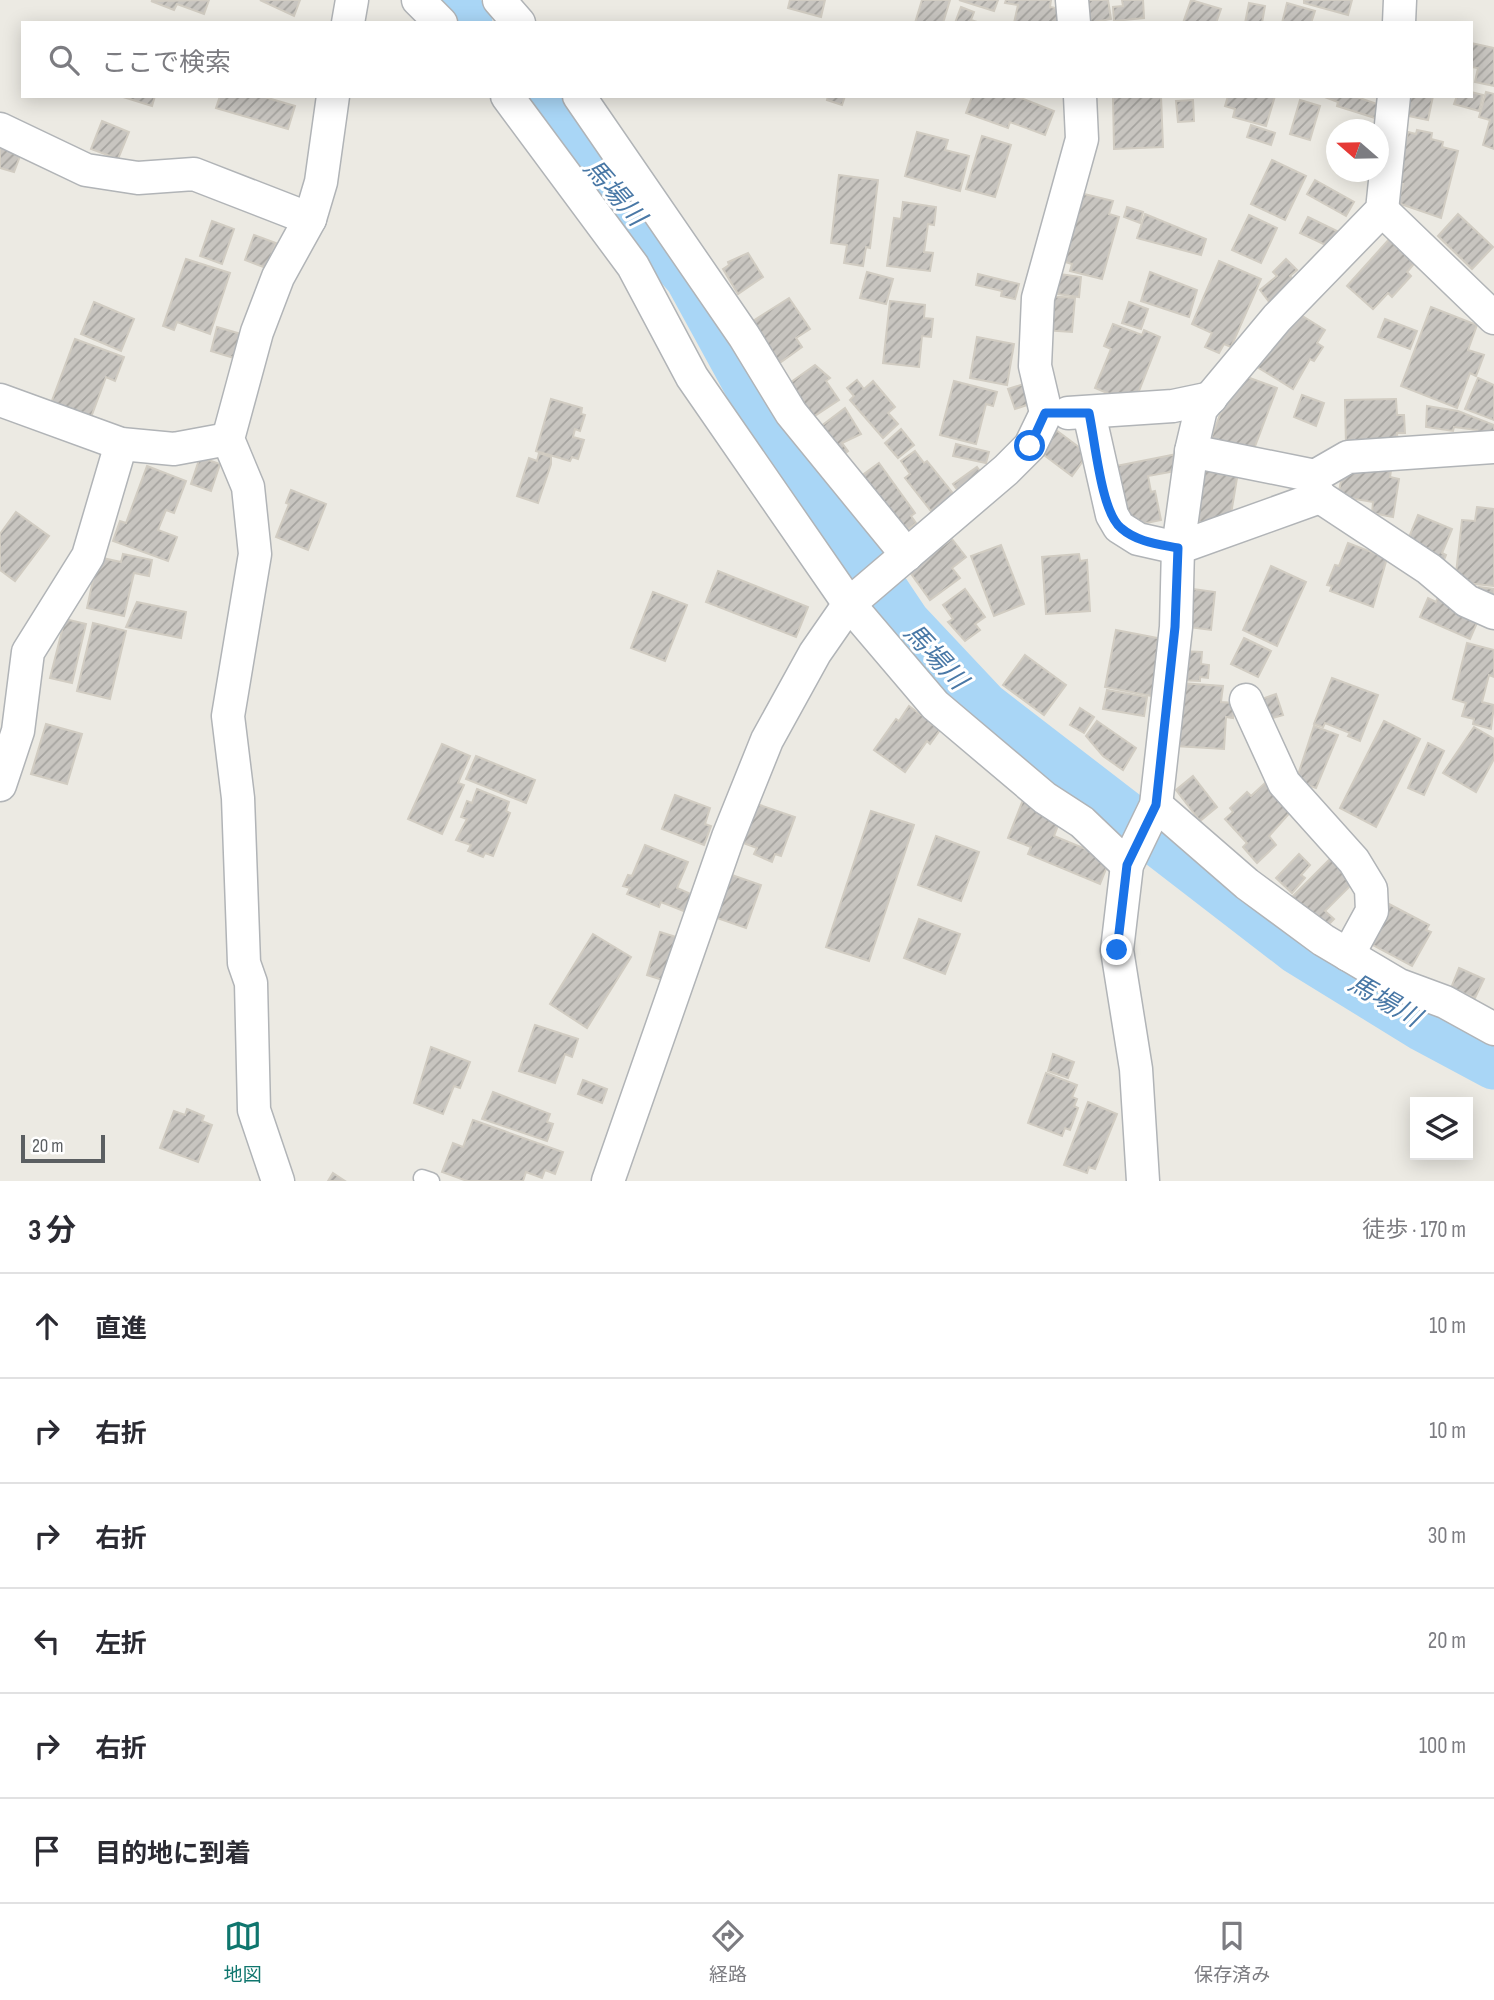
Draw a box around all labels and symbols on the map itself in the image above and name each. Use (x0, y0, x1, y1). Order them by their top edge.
north arrow (1326, 119, 1389, 182)
water label: 馬場川 (577, 153, 653, 235)
route start (1014, 430, 1045, 461)
water label: 馬場川 (897, 618, 975, 698)
route end (1101, 934, 1132, 965)
water label: 馬場川 (1343, 968, 1428, 1036)
scale bar (21, 1132, 105, 1164)

